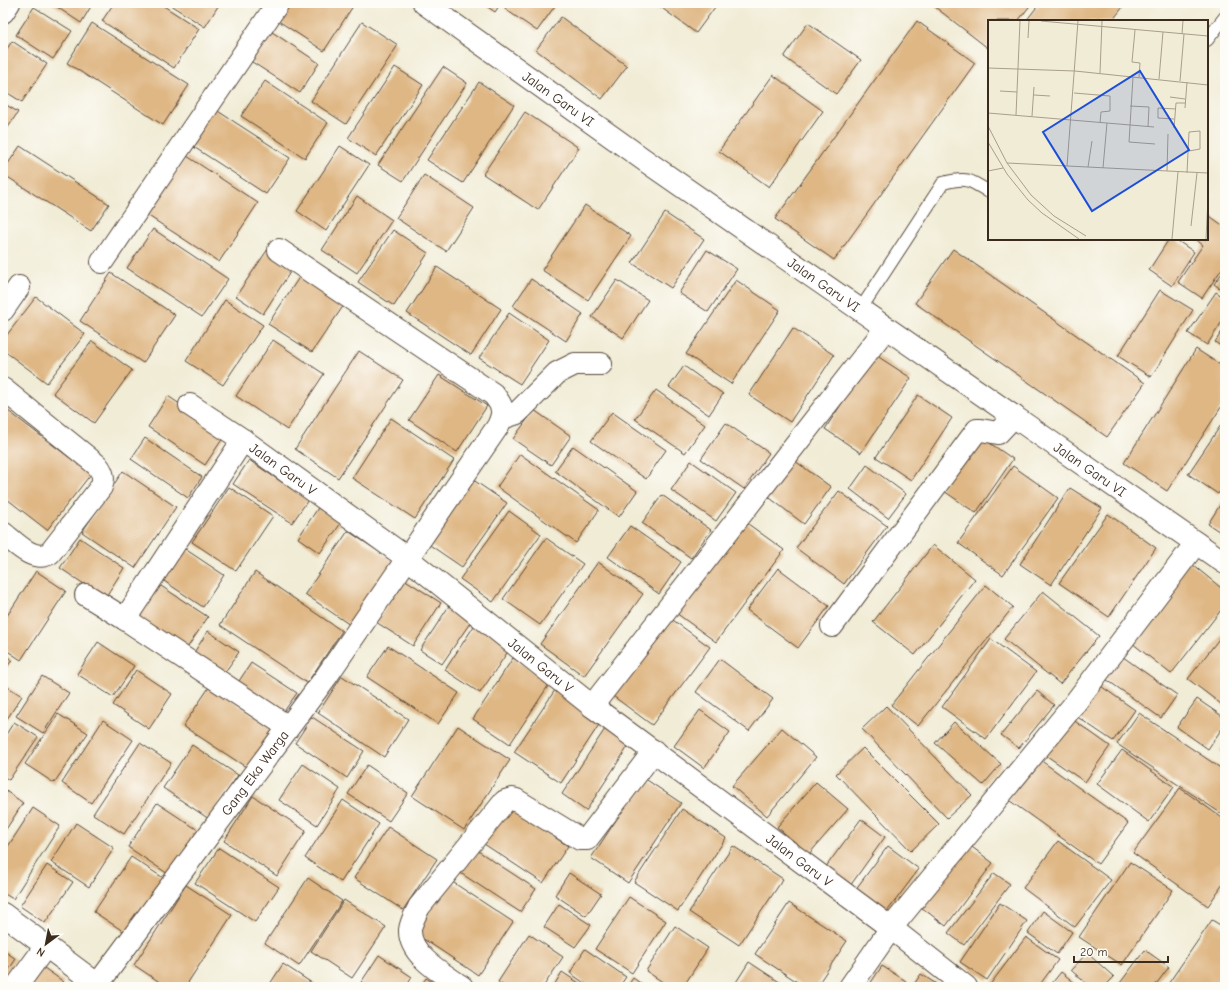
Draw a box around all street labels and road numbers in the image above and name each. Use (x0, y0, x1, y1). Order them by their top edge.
street label: Jalan Garu VI (519, 67, 598, 130)
street label: Jalan Garu VI (784, 254, 863, 316)
street label: Jalan Garu VI (1051, 438, 1129, 500)
street label: Jalan Garu V (246, 439, 320, 499)
street label: Jalan Garu V (505, 634, 577, 697)
street label: Gang Eka Warga (218, 727, 292, 819)
street label: Jalan Garu V (763, 830, 837, 891)

